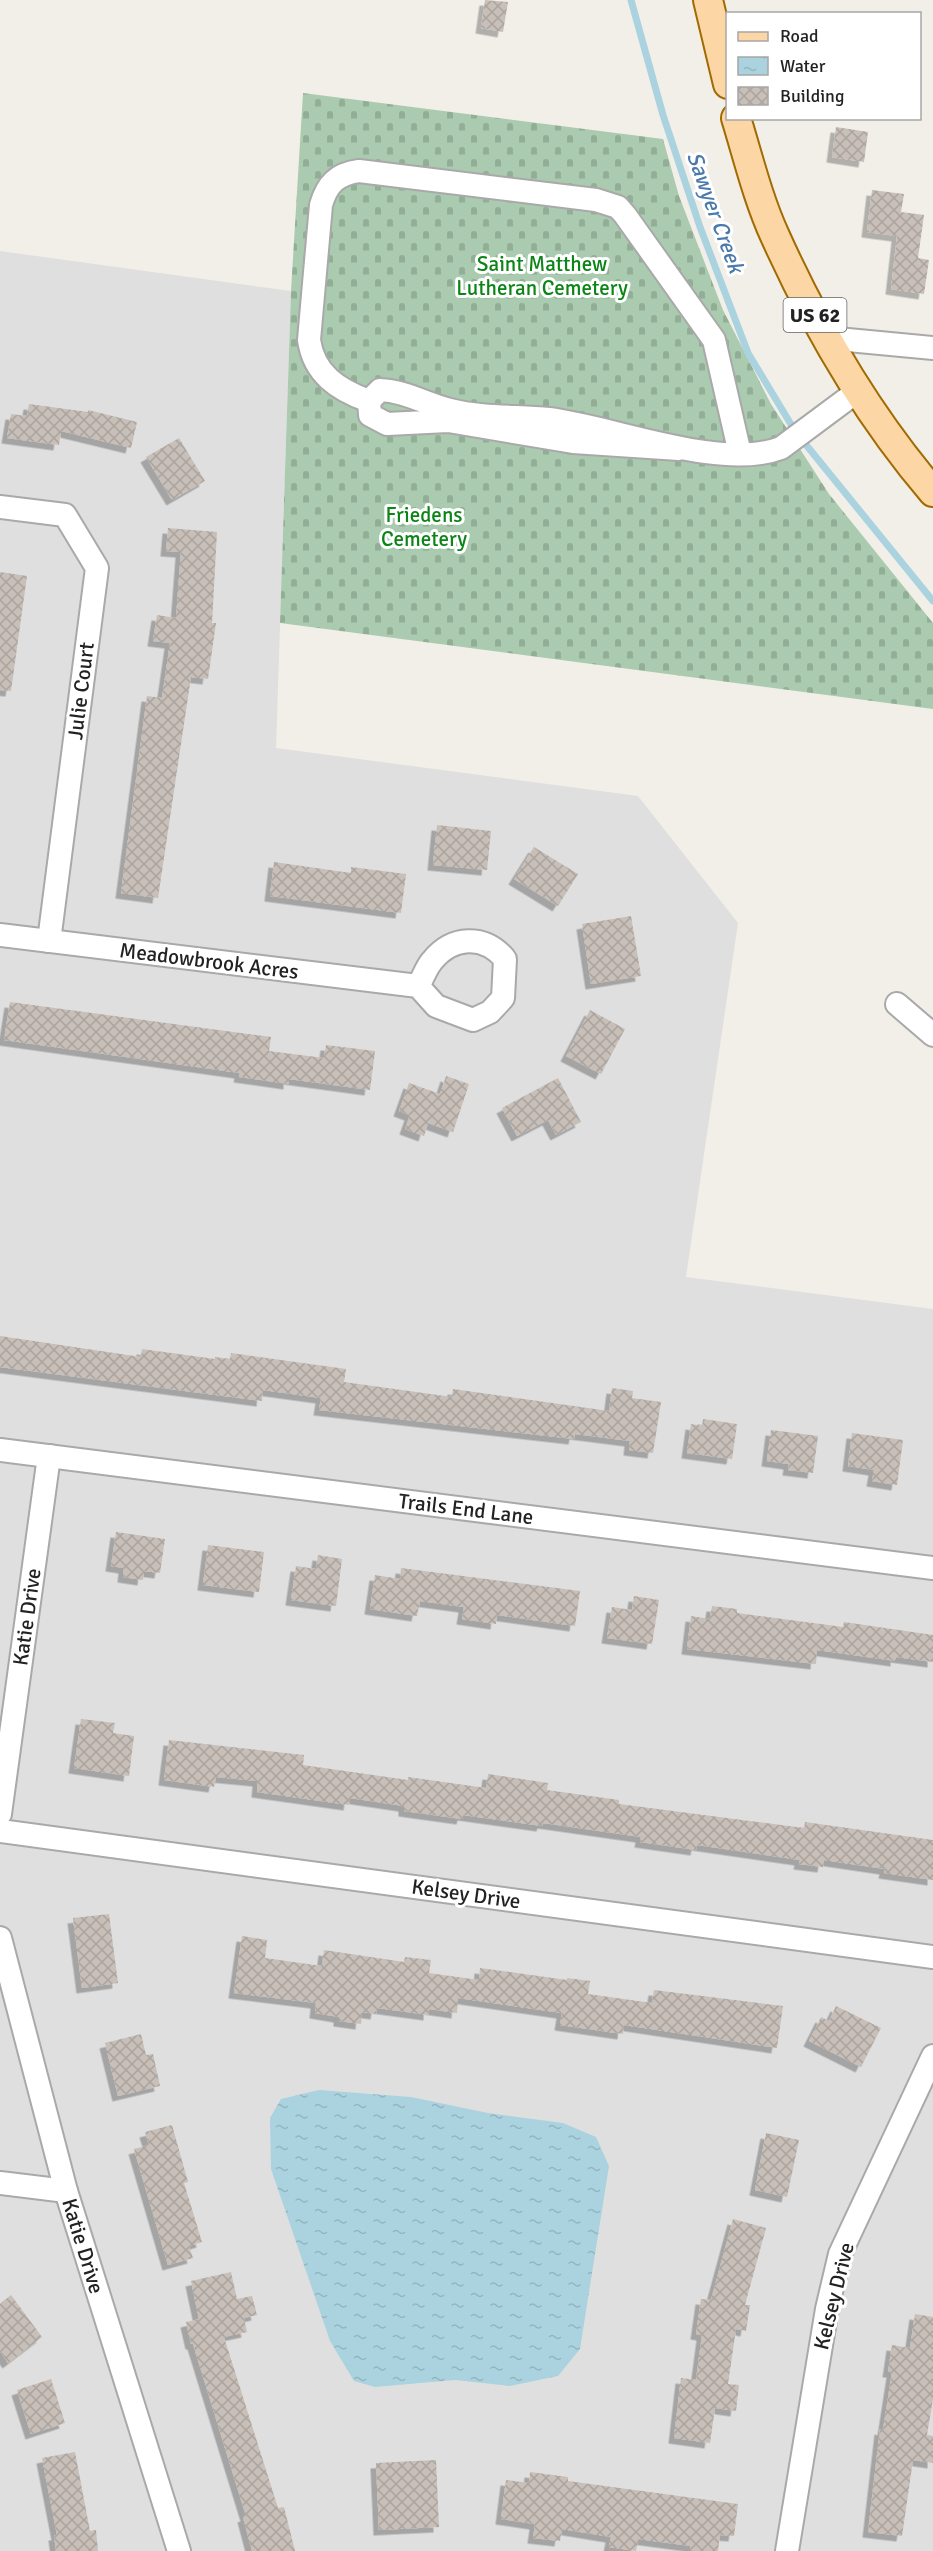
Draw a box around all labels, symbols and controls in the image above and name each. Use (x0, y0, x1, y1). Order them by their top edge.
legend (726, 12, 921, 120)
text: Road (780, 25, 819, 47)
text: Water (780, 55, 826, 77)
text: Building (780, 85, 844, 107)
water label: Sawyer Creek (681, 148, 751, 278)
park label: Saint Matthew Lutheran Cemetery (456, 251, 628, 301)
road number: US 62 (784, 298, 846, 332)
park label: Friedens Cemetery (381, 502, 467, 552)
street label: Julie Court (62, 641, 100, 741)
street label: Meadowbrook Acres (118, 937, 300, 985)
street label: Trails End Lane (397, 1488, 535, 1530)
street label: Katie Drive (7, 1567, 47, 1667)
street label: Kelsey Drive (410, 1873, 522, 1915)
street label: Katie Drive (56, 2195, 110, 2297)
street label: Kelsey Drive (808, 2240, 860, 2352)

